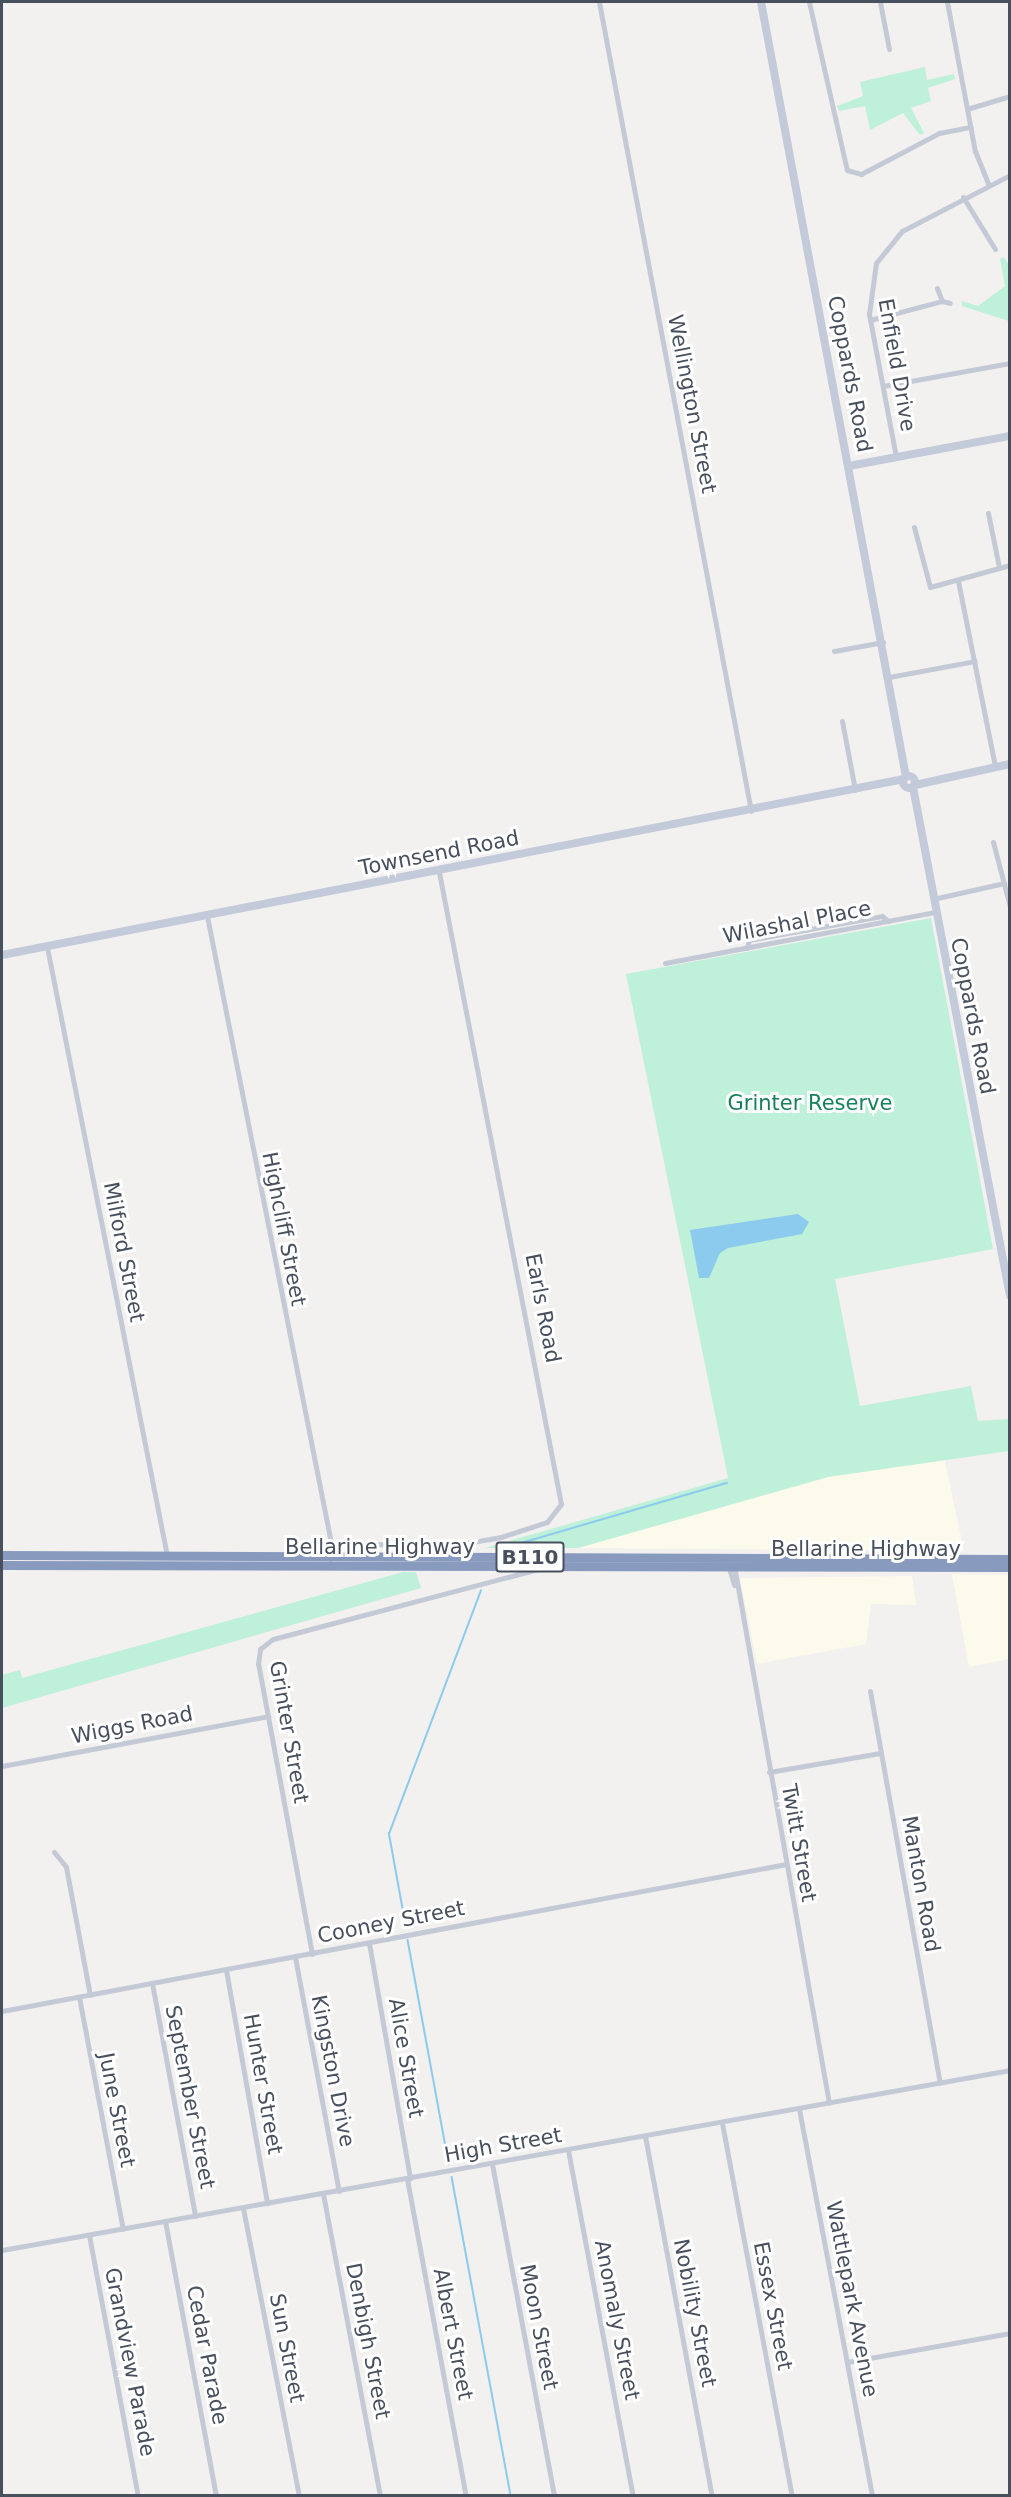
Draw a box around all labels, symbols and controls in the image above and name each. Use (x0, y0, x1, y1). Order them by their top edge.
street label: Coppards Road (822, 294, 878, 454)
street label: Enfield Drive (873, 297, 921, 433)
street label: Wellington Street (662, 313, 722, 495)
street label: Townsend Road (357, 825, 521, 881)
street label: Wilashal Place (721, 895, 873, 949)
street label: Coppards Road (945, 936, 1001, 1096)
park label: Grinter Reserve (728, 1090, 892, 1116)
street label: Highcliff Street (257, 1150, 311, 1308)
street label: Milford Street (98, 1180, 150, 1324)
street label: Earls Road (520, 1251, 566, 1365)
street label: Bellarine Highway (285, 1534, 475, 1560)
street label: Bellarine Highway (771, 1536, 961, 1562)
road number: B110 (496, 1540, 564, 1574)
street label: Grinter Street (264, 1659, 314, 1805)
street label: Wiggs Road (69, 1701, 195, 1749)
street label: Twitt Street (776, 1782, 822, 1904)
street label: Manton Road (897, 1814, 945, 1954)
street label: Cooney Street (315, 1895, 467, 1949)
street label: Kingston Drive (306, 1993, 360, 2149)
street label: Alice Street (383, 1996, 429, 2120)
street label: September Street (160, 2003, 220, 2191)
street label: Hunter Street (238, 2012, 288, 2156)
street label: June Street (94, 2051, 140, 2169)
street label: High Street (442, 2122, 564, 2168)
street label: Wattlepark Avenue (821, 2199, 883, 2399)
street label: Nobility Street (668, 2237, 722, 2389)
street label: Anomaly Street (589, 2238, 645, 2402)
street label: Essex Street (748, 2239, 798, 2373)
street label: Denbigh Street (340, 2261, 396, 2421)
street label: Moon Street (514, 2262, 564, 2392)
street label: Grandview Parade (99, 2265, 161, 2459)
street label: Albert Street (428, 2266, 478, 2402)
street label: Cedar Parade (181, 2283, 233, 2427)
street label: Sun Street (264, 2291, 310, 2405)

